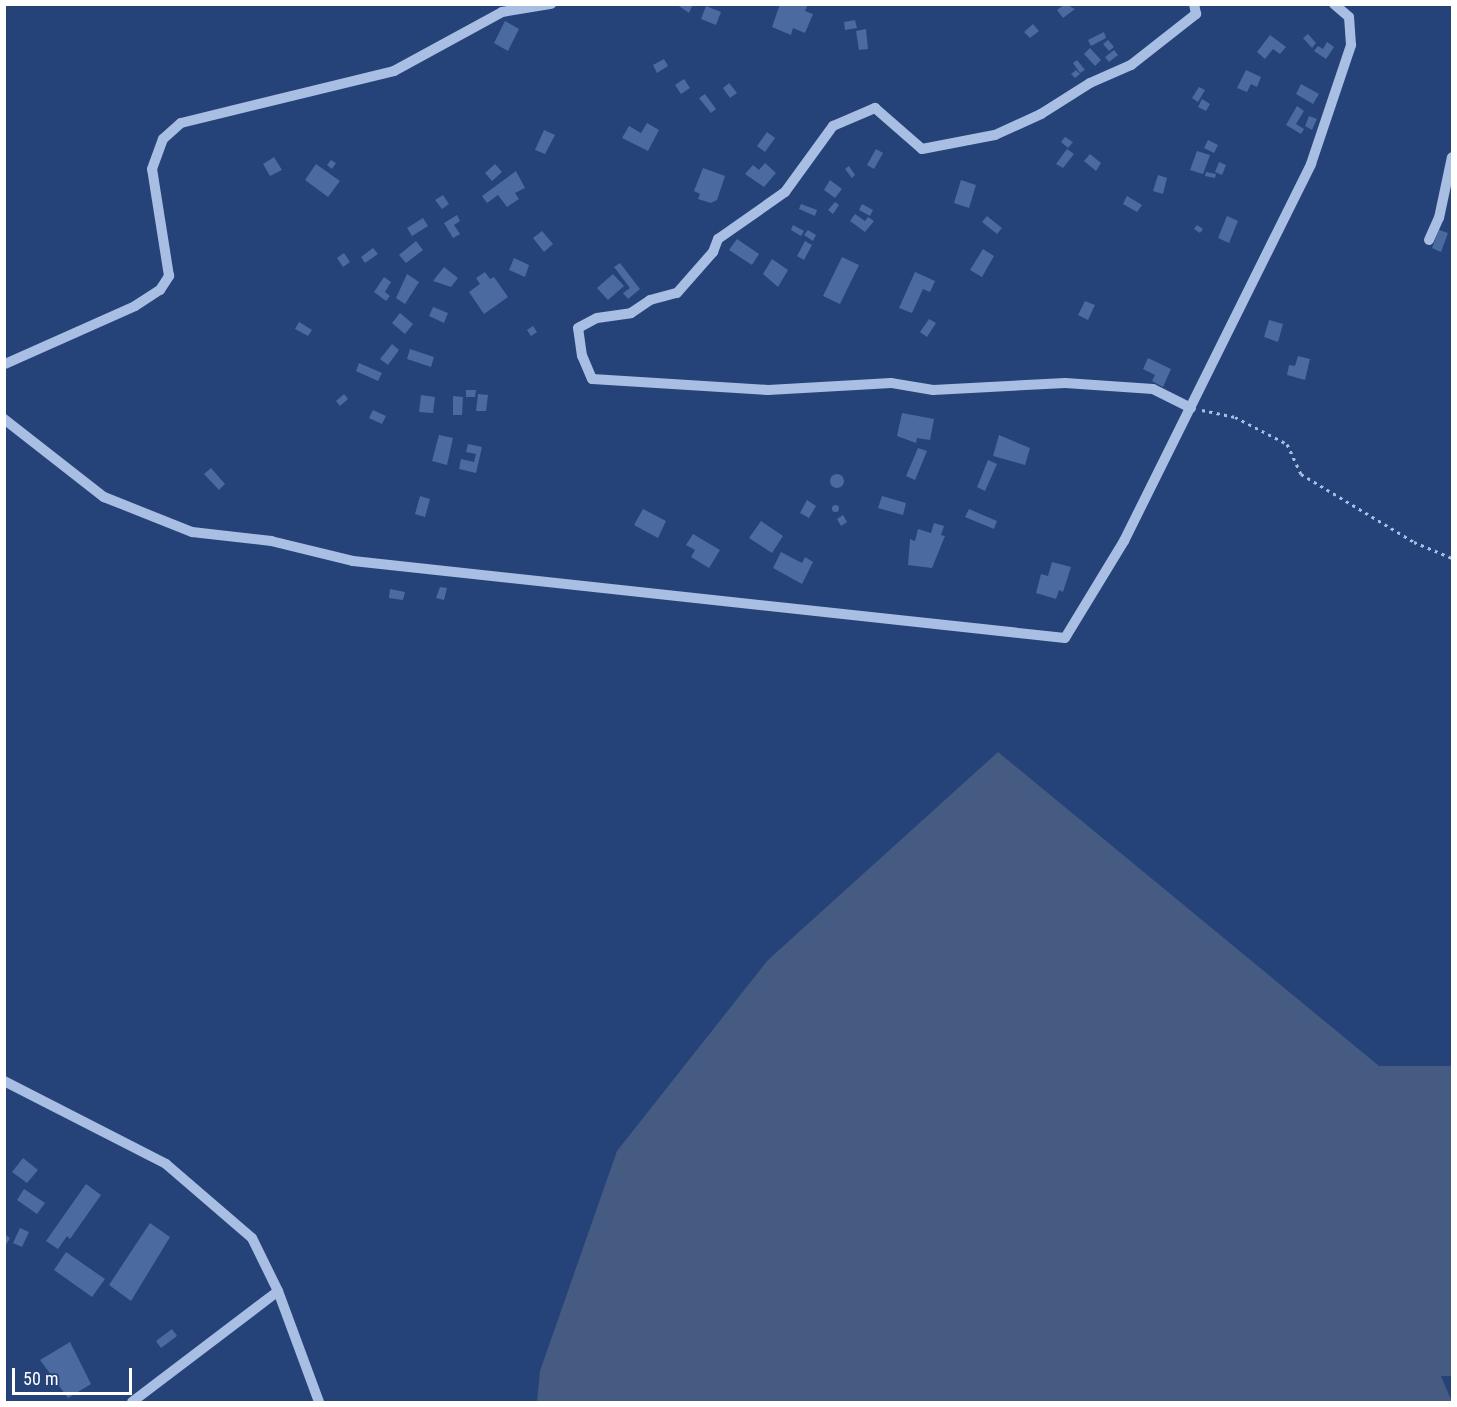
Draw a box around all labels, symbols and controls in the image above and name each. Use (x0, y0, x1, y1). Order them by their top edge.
scale bar (15, 1356, 135, 1394)
text: 50 m (23, 1368, 58, 1389)

